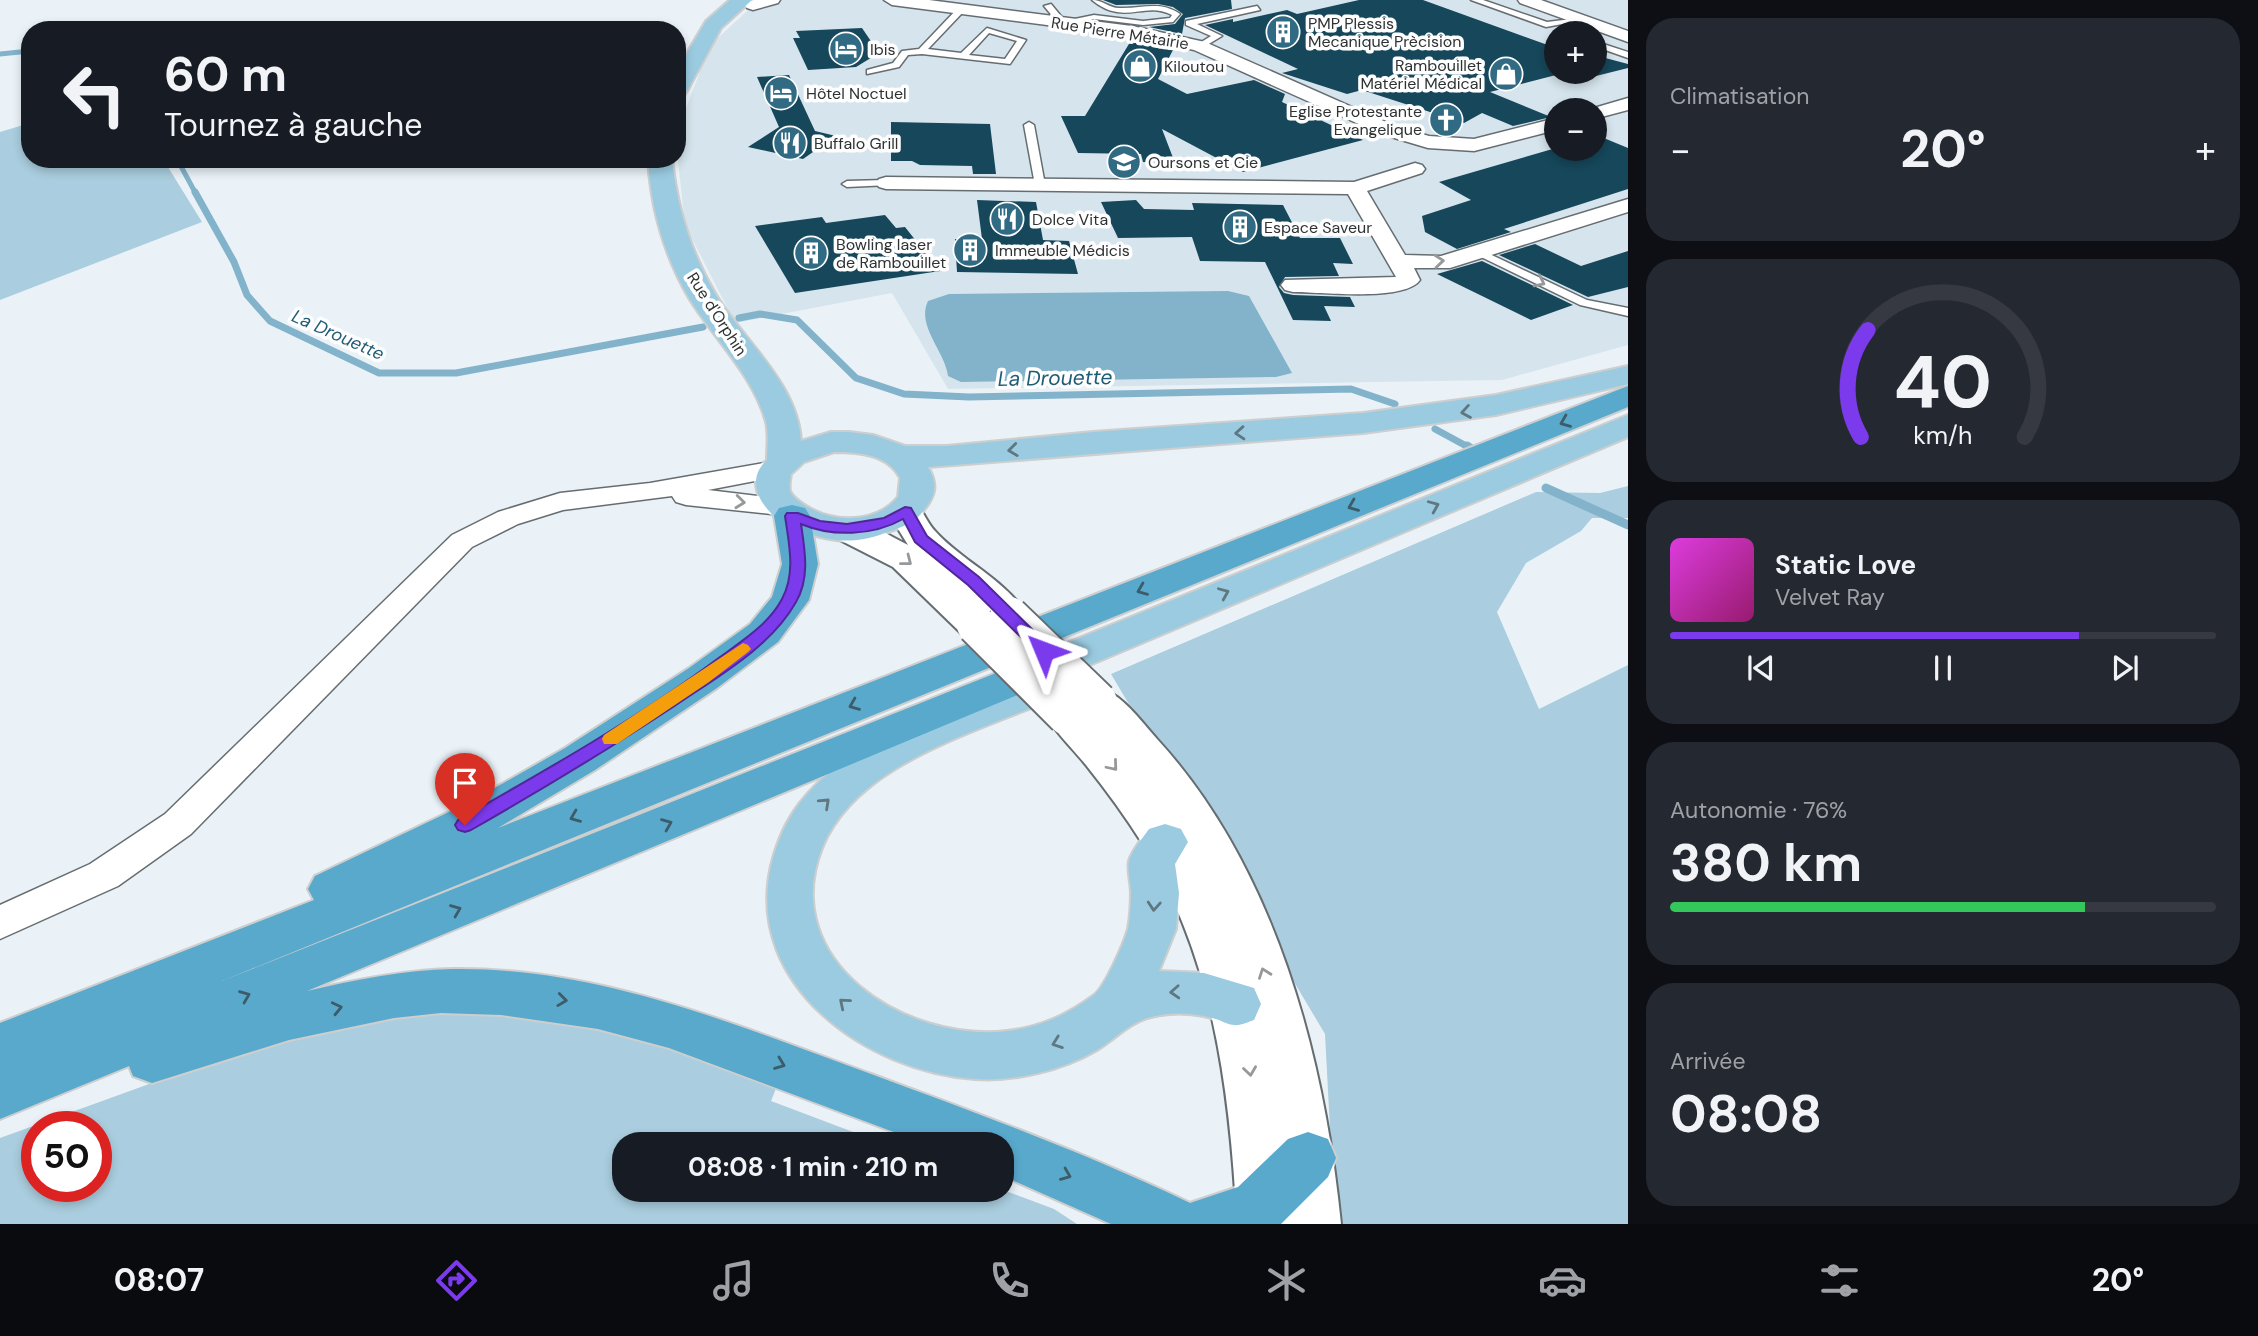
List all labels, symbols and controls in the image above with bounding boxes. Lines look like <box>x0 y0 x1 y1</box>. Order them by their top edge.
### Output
street label: Rue Pierre Métairie <box>1050 12 1190 54</box>
building icon: PMP Plessis Mecanique Prècision <box>1264 13 1302 51</box>
place label: PMP Plessis Mecanique Prècision <box>1308 13 1462 52</box>
map controls <box>1544 21 1607 161</box>
button: + <box>1544 21 1607 84</box>
hotel icon: Ibis <box>827 30 865 68</box>
place label: Ibis <box>870 39 896 60</box>
text: 60 m <box>164 42 287 106</box>
shop icon: Kiloutou <box>1121 47 1159 85</box>
icon: left <box>49 49 140 140</box>
place label: Rambouillet Matériel Médical <box>1360 55 1482 94</box>
shop icon: Rambouillet Matériel Médical <box>1487 55 1525 93</box>
place label: Kiloutou <box>1164 56 1224 77</box>
hotel icon: Hôtel Noctuel <box>762 74 800 112</box>
text: Climatisation <box>1670 81 1809 111</box>
place label: Hôtel Noctuel <box>806 83 907 104</box>
button: − <box>1544 98 1607 161</box>
place label: Eglise Protestante Evangelique <box>1289 101 1422 140</box>
church icon: Eglise Protestante Evangelique <box>1427 101 1465 139</box>
text: Tournez à gauche <box>164 104 422 146</box>
text: 20° <box>1900 115 1986 183</box>
restaurant icon: Buffalo Grill <box>771 124 809 162</box>
text: − <box>1670 125 1691 175</box>
text: + <box>2195 125 2216 175</box>
place label: Buffalo Grill <box>814 133 898 154</box>
school or university icon: Oursons et Cie <box>1105 143 1143 181</box>
place label: Oursons et Cie <box>1148 152 1258 173</box>
restaurant icon: Dolce Vita <box>988 200 1026 238</box>
building icon: Espace Saveur <box>1221 208 1259 246</box>
place label: Dolce Vita <box>1032 209 1108 230</box>
place label: Espace Saveur <box>1264 217 1372 238</box>
building icon: Immeuble Médicis <box>951 231 989 269</box>
building icon: Bowling laser de Rambouillet <box>792 234 830 272</box>
place label: Bowling laser de Rambouillet <box>836 234 946 273</box>
place label: Immeuble Médicis <box>995 240 1130 261</box>
one-way arrow <box>1433 254 1445 269</box>
street label: Rue d'Orphin <box>682 268 752 360</box>
one-way arrow <box>1533 273 1545 287</box>
water label: La Drouette <box>288 304 388 366</box>
text: 40 <box>1894 335 1992 430</box>
water label: La Drouette <box>997 363 1113 393</box>
one-way arrow <box>1460 404 1472 419</box>
one-way arrow <box>1559 413 1571 427</box>
text: km/h <box>1913 419 1973 452</box>
one-way arrow <box>1234 425 1245 440</box>
one-way arrow <box>1007 442 1019 457</box>
one-way arrow <box>734 494 745 509</box>
one-way arrow <box>1348 498 1361 512</box>
one-way arrow <box>1428 500 1440 514</box>
text: Static Love <box>1775 548 1916 582</box>
one-way arrow <box>900 553 912 566</box>
one-way arrow <box>1137 582 1149 596</box>
text: Velvet Ray <box>1775 582 1885 612</box>
one-way arrow <box>1217 587 1230 601</box>
position arrow <box>1007 614 1081 688</box>
icon: previous <box>1742 649 1780 687</box>
icon: pause <box>1924 649 1962 687</box>
icon: next <box>2106 649 2144 687</box>
one-way arrow <box>849 697 861 711</box>
pin <box>435 753 495 825</box>
one-way arrow <box>1104 758 1117 771</box>
icon: arrive <box>446 764 484 802</box>
text: Autonomie · 76% <box>1670 795 1847 825</box>
one-way arrow <box>817 799 830 811</box>
one-way arrow <box>569 809 581 823</box>
one-way arrow <box>660 819 672 833</box>
text: 380 km <box>1670 829 1862 897</box>
one-way arrow <box>1147 901 1162 912</box>
one-way arrow <box>449 904 461 918</box>
one-way arrow <box>1258 967 1272 979</box>
one-way arrow <box>1169 984 1180 999</box>
one-way arrow <box>239 990 251 1004</box>
one-way arrow <box>557 992 568 1007</box>
one-way arrow <box>840 999 853 1011</box>
one-way arrow <box>331 1002 343 1016</box>
one-way arrow <box>1051 1034 1063 1048</box>
text: Arrivée <box>1670 1046 1746 1076</box>
one-way arrow <box>773 1055 785 1069</box>
one-way arrow <box>1242 1065 1257 1077</box>
text: 08:08 <box>1670 1080 1822 1148</box>
speed limit sign: 50 <box>21 1111 112 1202</box>
text: 08:08 · 1 min · 210 m <box>688 1150 938 1184</box>
one-way arrow <box>1059 1166 1071 1180</box>
icon: directions <box>432 1256 481 1305</box>
icon: music <box>709 1256 758 1305</box>
icon: phone <box>985 1256 1034 1305</box>
icon: climate <box>1262 1256 1311 1305</box>
icon: car <box>1538 1256 1587 1305</box>
icon: filters <box>1815 1256 1864 1305</box>
text: 08:07 <box>114 1259 204 1301</box>
text: 20° <box>2092 1259 2144 1301</box>

